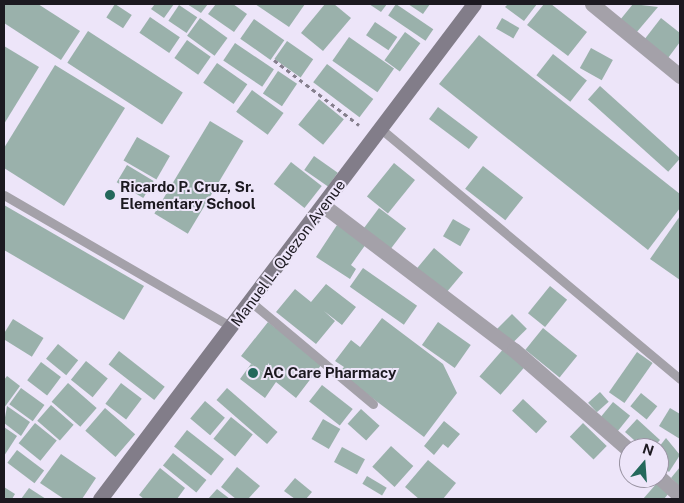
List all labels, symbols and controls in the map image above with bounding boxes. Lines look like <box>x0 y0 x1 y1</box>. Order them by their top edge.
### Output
street label: Manuel L. Quezon Avenue <box>227 176 349 330</box>
place label: Ricardo P. Cruz, Sr. Elementary School <box>120 177 256 212</box>
marker: Ricardo P. Cruz, Sr. Elementary School <box>104 189 116 201</box>
place label: AC Care Pharmacy <box>263 364 396 382</box>
marker: AC Care Pharmacy <box>247 367 259 379</box>
north arrow <box>619 438 669 488</box>
text: N <box>641 440 656 459</box>

